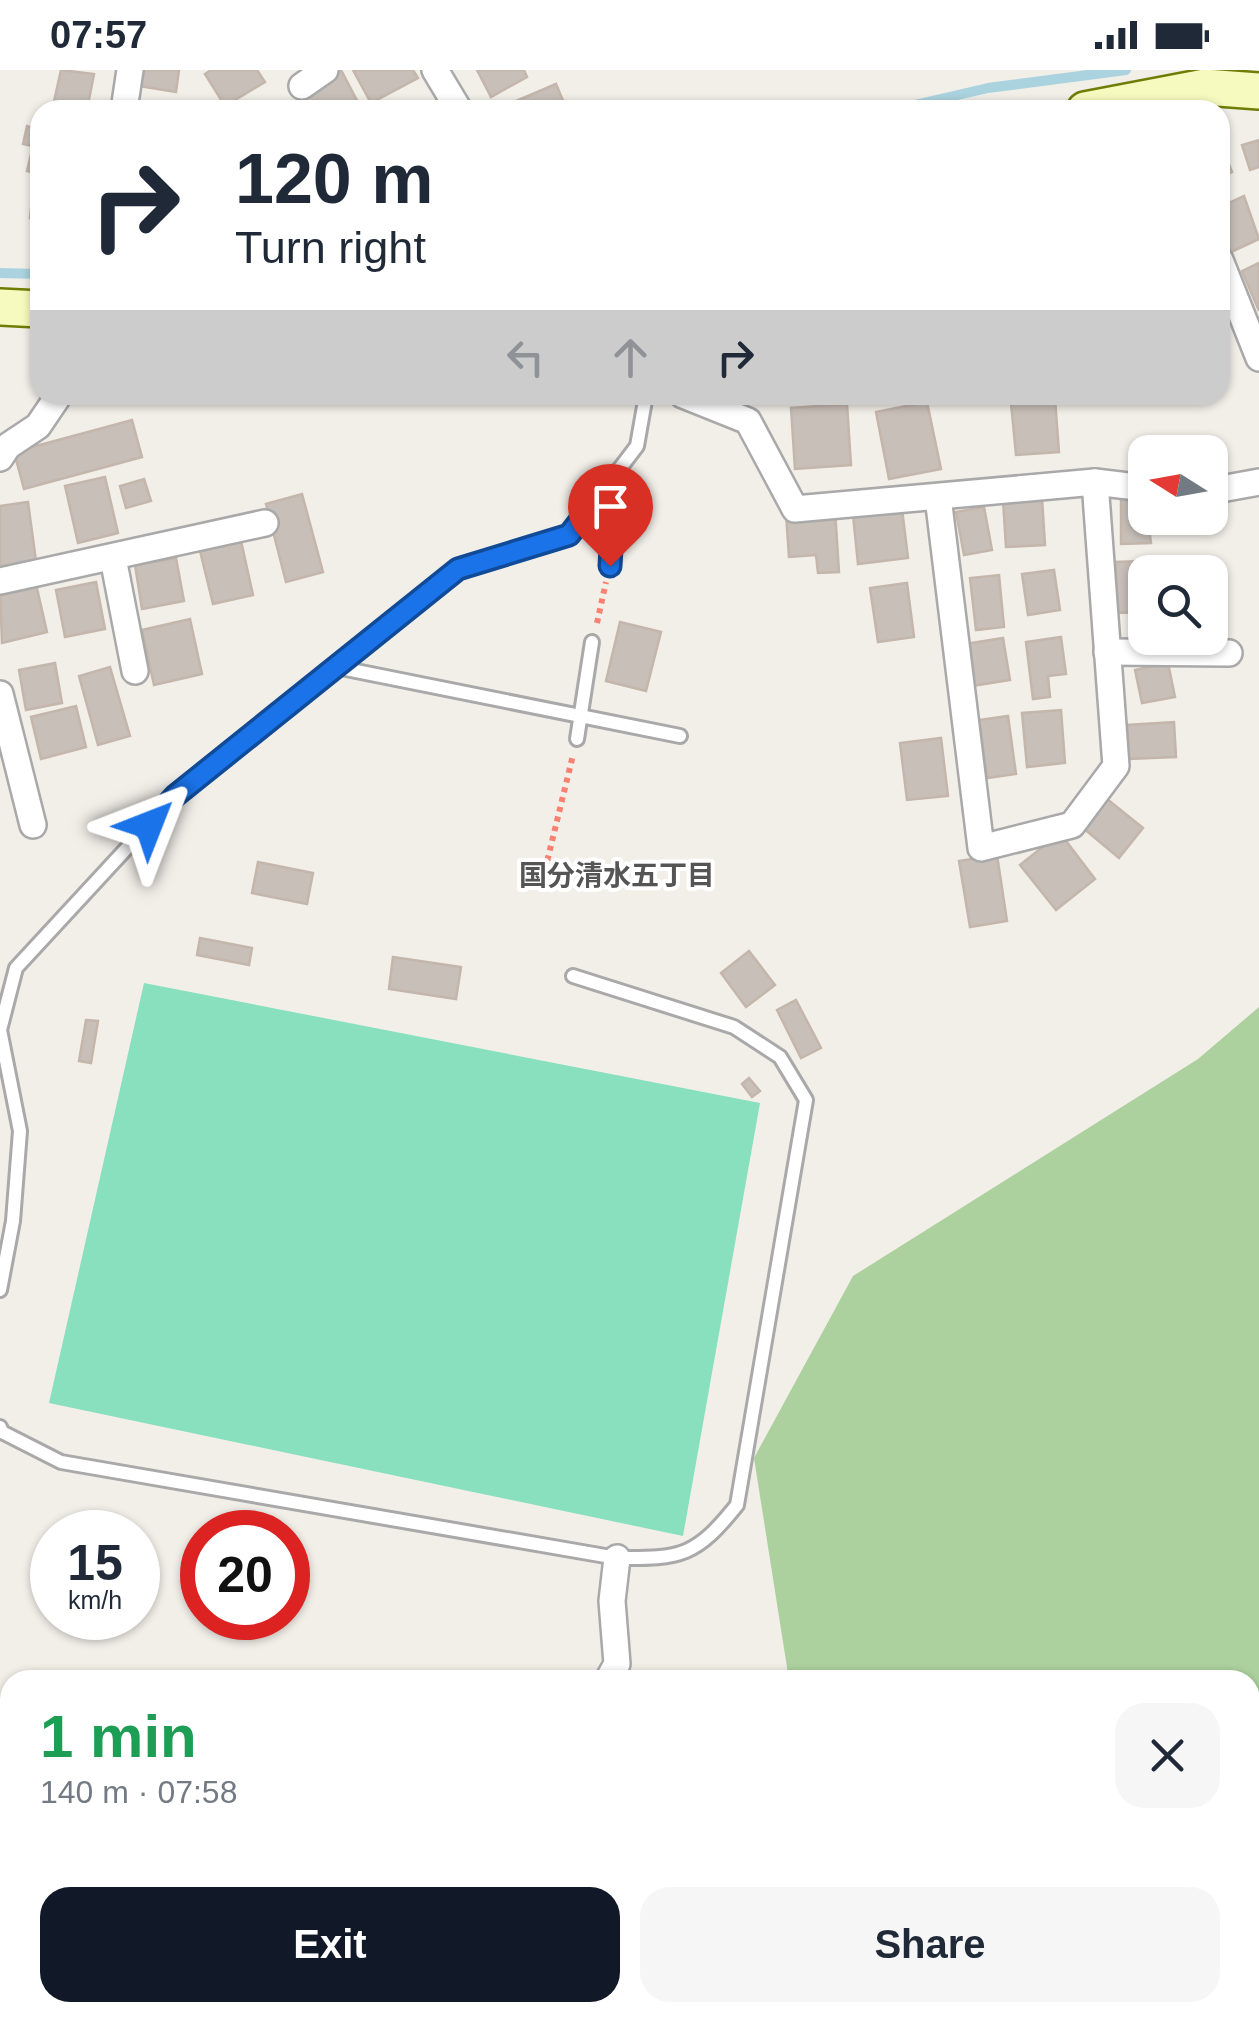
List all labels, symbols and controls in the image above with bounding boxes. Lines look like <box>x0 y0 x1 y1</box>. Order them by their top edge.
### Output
text: 07:57 <box>50 14 147 56</box>
icon: right <box>70 140 200 270</box>
text: 120 m <box>235 140 433 218</box>
text: Turn right <box>235 222 426 273</box>
icon: left <box>498 330 553 385</box>
icon: ahead <box>603 330 658 385</box>
icon: right <box>708 330 763 385</box>
north arrow <box>1128 435 1228 535</box>
map controls <box>1128 435 1228 655</box>
pin <box>568 464 653 567</box>
icon: arrive <box>583 479 638 534</box>
button: search <box>1128 555 1228 655</box>
position arrow <box>97 773 201 877</box>
district label: 国分清水五丁目 <box>519 860 715 891</box>
speed limit sign: 20 <box>180 1510 310 1640</box>
text: 15 <box>67 1535 123 1591</box>
text: km/h <box>68 1586 122 1614</box>
text: 1 min <box>40 1703 197 1770</box>
button: close <box>1115 1703 1220 1808</box>
text: 140 m · 07:58 <box>40 1774 237 1810</box>
button: Exit <box>40 1887 620 2002</box>
button: Share <box>640 1887 1220 2002</box>

